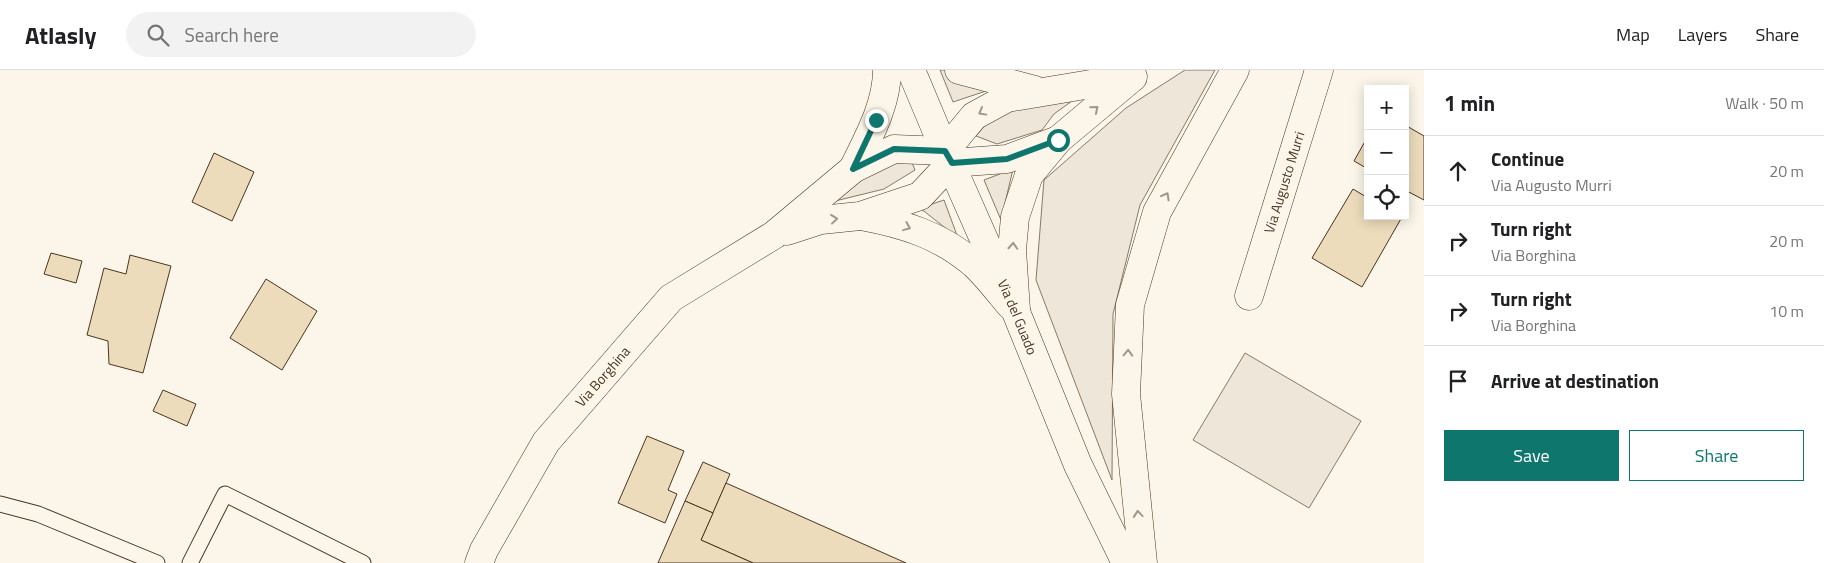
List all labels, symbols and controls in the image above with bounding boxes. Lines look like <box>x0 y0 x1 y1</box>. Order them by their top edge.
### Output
search box <box>126 12 476 57</box>
text: Atlasly <box>25 17 96 53</box>
text: Search here <box>184 20 279 49</box>
icon: search <box>144 21 172 49</box>
text: Map <box>1616 21 1650 48</box>
text: Layers <box>1678 21 1727 48</box>
text: Share <box>1755 21 1799 48</box>
map controls <box>1364 85 1409 220</box>
button: + <box>1364 85 1409 130</box>
text: 1 min <box>1444 87 1495 119</box>
text: Walk · 50 m <box>1725 91 1804 115</box>
one-way arrow <box>978 106 987 116</box>
one-way arrow <box>1089 107 1098 115</box>
route end <box>865 109 888 132</box>
route start <box>1047 129 1070 152</box>
street label: Via Augusto Murri <box>1258 129 1309 236</box>
button: − <box>1364 130 1409 175</box>
text: Continue <box>1491 144 1564 173</box>
icon: ahead <box>1444 157 1472 185</box>
text: 20 m <box>1769 159 1804 183</box>
text: Via Augusto Murri <box>1491 173 1612 197</box>
button: locate <box>1364 175 1409 220</box>
one-way arrow <box>1160 193 1170 202</box>
one-way arrow <box>830 214 838 225</box>
text: Turn right <box>1491 214 1572 243</box>
one-way arrow <box>903 222 911 232</box>
icon: right <box>1444 227 1472 255</box>
text: 20 m <box>1769 229 1804 253</box>
one-way arrow <box>1007 241 1018 249</box>
text: Via Borghina <box>1491 243 1576 267</box>
street label: Via del Guado <box>993 276 1043 358</box>
text: Turn right <box>1491 284 1572 313</box>
icon: right <box>1444 297 1472 325</box>
text: 10 m <box>1769 299 1804 323</box>
text: Via Borghina <box>1491 313 1576 337</box>
street label: Via Borghina <box>570 341 635 411</box>
one-way arrow <box>1123 348 1133 356</box>
text: Arrive at destination <box>1491 366 1659 395</box>
icon: arrive <box>1444 367 1472 395</box>
button: Save <box>1444 430 1619 481</box>
button: Share <box>1629 430 1804 481</box>
one-way arrow <box>1133 510 1144 518</box>

